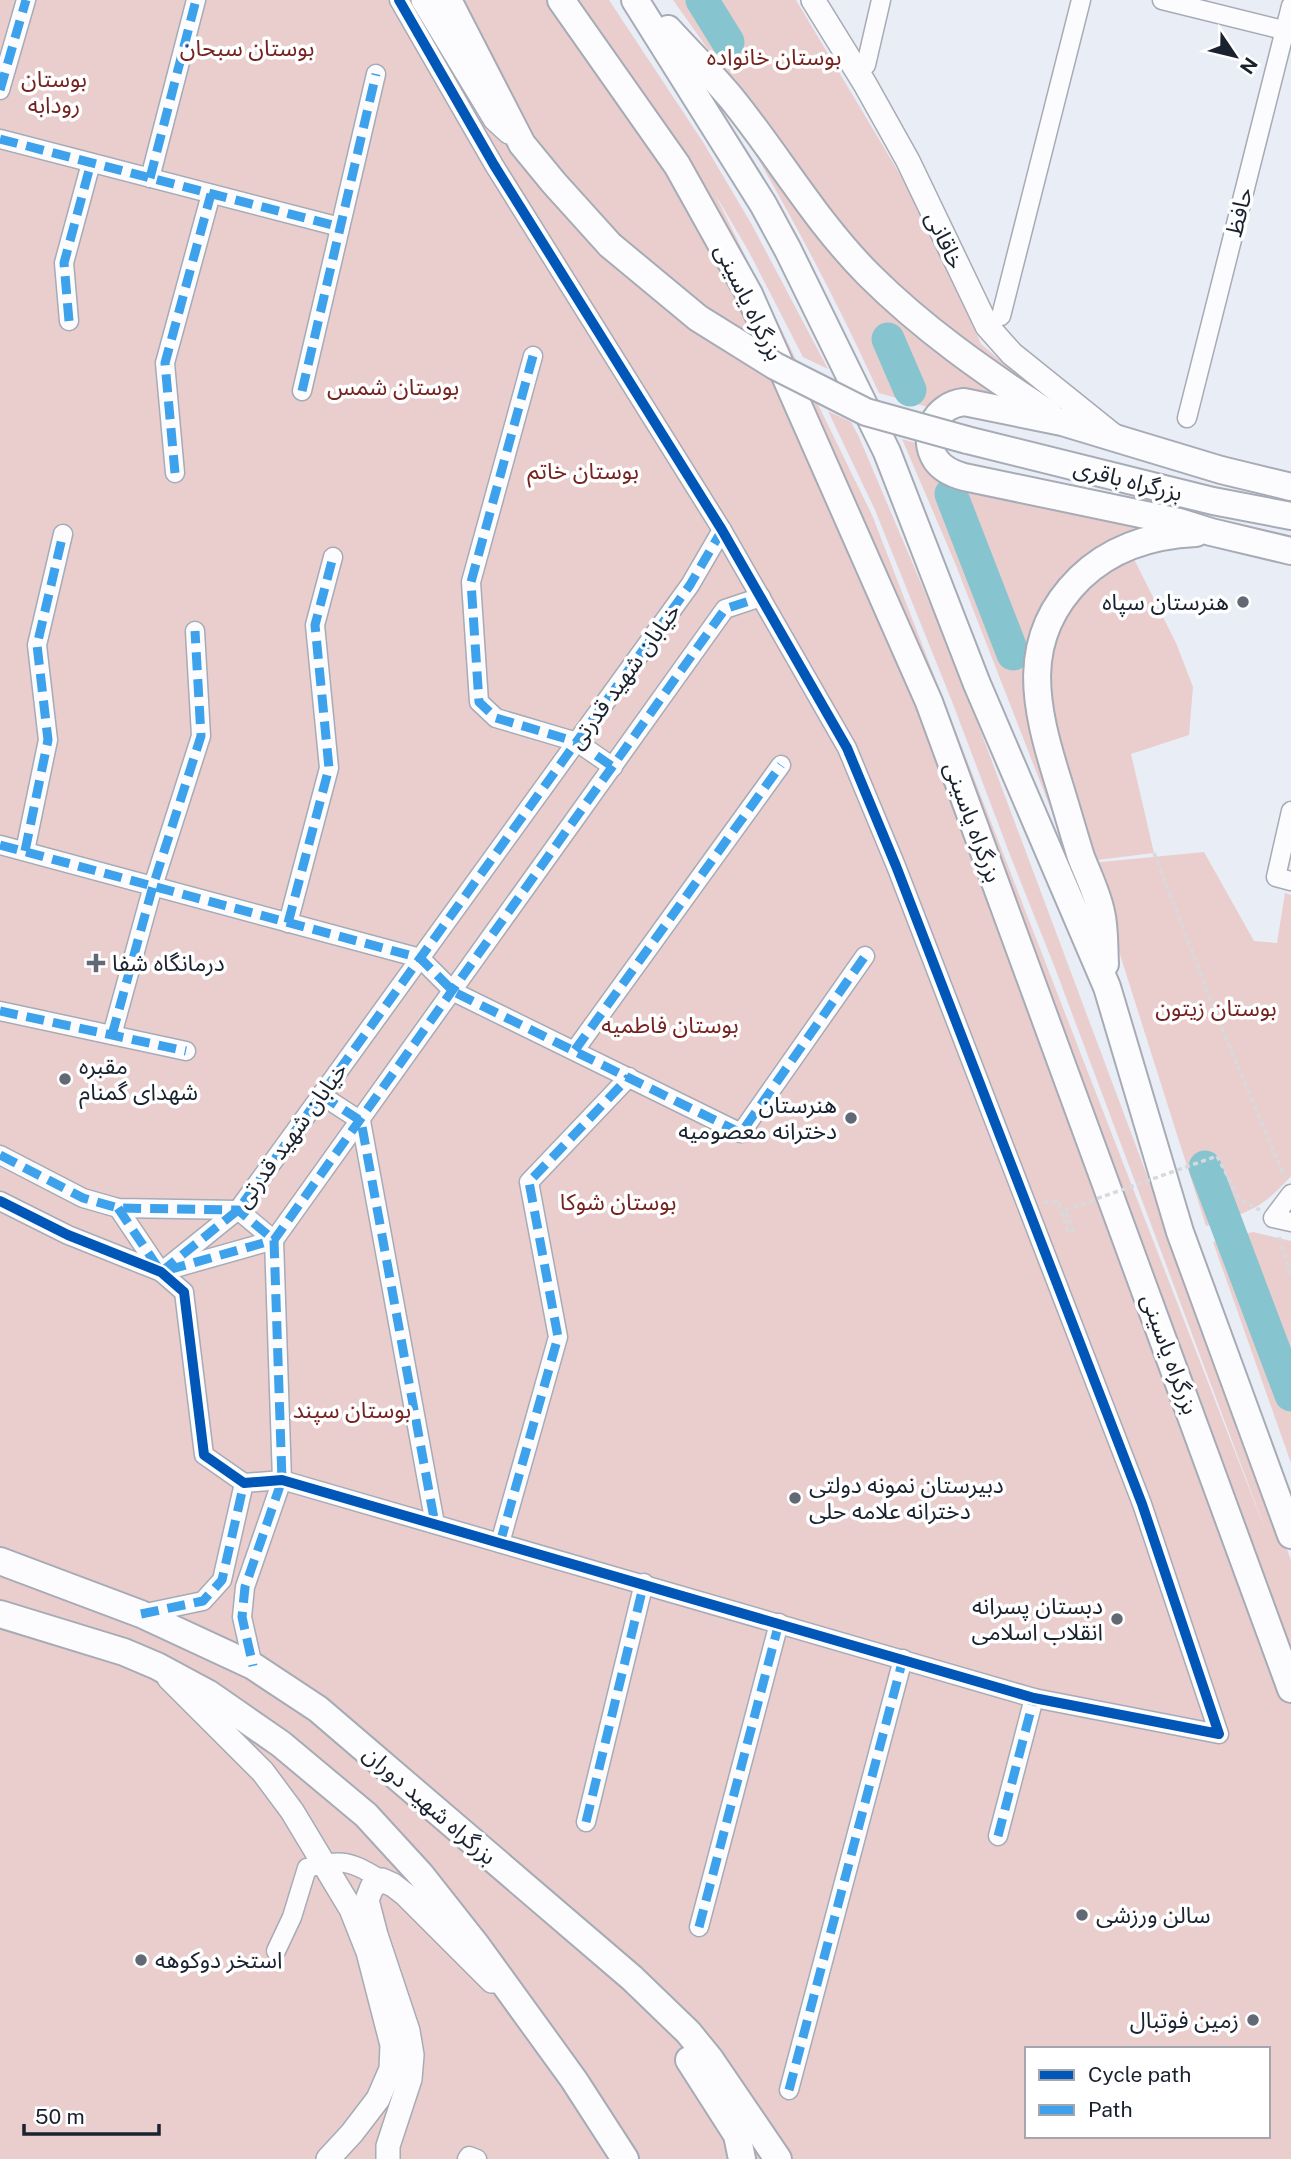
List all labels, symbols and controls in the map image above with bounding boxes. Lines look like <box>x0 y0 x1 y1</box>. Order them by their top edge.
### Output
north arrow <box>1200 21 1270 91</box>
park label: بوستان سبحان <box>180 34 314 62</box>
park label: بوستان خانواده <box>707 43 841 71</box>
text: N <box>1236 53 1262 78</box>
park label: بوستان رودابه <box>21 65 87 119</box>
street label: حافظ <box>1219 185 1258 239</box>
street label: خاقانی <box>920 207 970 273</box>
street label: بزرگراه یاسینی <box>709 239 789 365</box>
park label: بوستان شمس <box>327 373 459 401</box>
street label: بزرگراه باقری <box>1071 453 1185 507</box>
park label: بوستان خاتم <box>527 457 639 488</box>
place label: هنرستان سپاه <box>1102 588 1229 617</box>
marker: هنرستان سپاه <box>1235 594 1251 610</box>
street label: خیابان شهید قدرتی <box>562 598 686 754</box>
street label: بزرگراه یاسینی <box>938 758 1008 886</box>
place label: درمانگاه شفا <box>112 949 225 977</box>
marker: درمانگاه شفا <box>86 953 106 973</box>
park label: بوستان زیتون <box>1155 994 1277 1022</box>
park label: بوستان فاطمیه <box>601 1011 739 1039</box>
place label: مقبره شهدای گمنام <box>79 1052 198 1110</box>
street label: خیابان شهید قدرتی <box>229 1057 353 1213</box>
marker: مقبره شهدای گمنام <box>57 1071 73 1087</box>
place label: هنرستان دخترانه معصومیه <box>678 1091 837 1145</box>
marker: هنرستان دخترانه معصومیه <box>843 1110 859 1126</box>
park label: بوستان شوکا <box>560 1188 676 1216</box>
street label: بزرگراه یاسینی <box>1135 1290 1205 1418</box>
park label: بوستان سپند <box>293 1396 411 1425</box>
place label: دبیرستان نمونه دولتی دخترانه علامه حلی <box>809 1471 1004 1525</box>
marker: دبیرستان نمونه دولتی دخترانه علامه حلی <box>787 1490 803 1506</box>
place label: دبستان پسرانه انقلاب اسلامی <box>971 1592 1103 1645</box>
marker: دبستان پسرانه انقلاب اسلامی <box>1109 1611 1125 1627</box>
street label: بزرگراه شهید دوران <box>358 1739 502 1871</box>
place label: سالن ورزشی <box>1096 1901 1211 1929</box>
marker: سالن ورزشی <box>1074 1907 1090 1923</box>
place label: استخر دوکوهه <box>155 1946 282 1974</box>
marker: استخر دوکوهه <box>133 1952 149 1968</box>
place label: زمین فوتبال <box>1130 2006 1239 2034</box>
marker: زمین فوتبال <box>1245 2012 1261 2028</box>
legend <box>1025 2047 1270 2138</box>
text: Cycle path <box>1088 2062 1191 2087</box>
scale bar <box>24 2092 159 2136</box>
text: Path <box>1088 2097 1133 2122</box>
text: 50 m <box>35 2104 85 2129</box>

